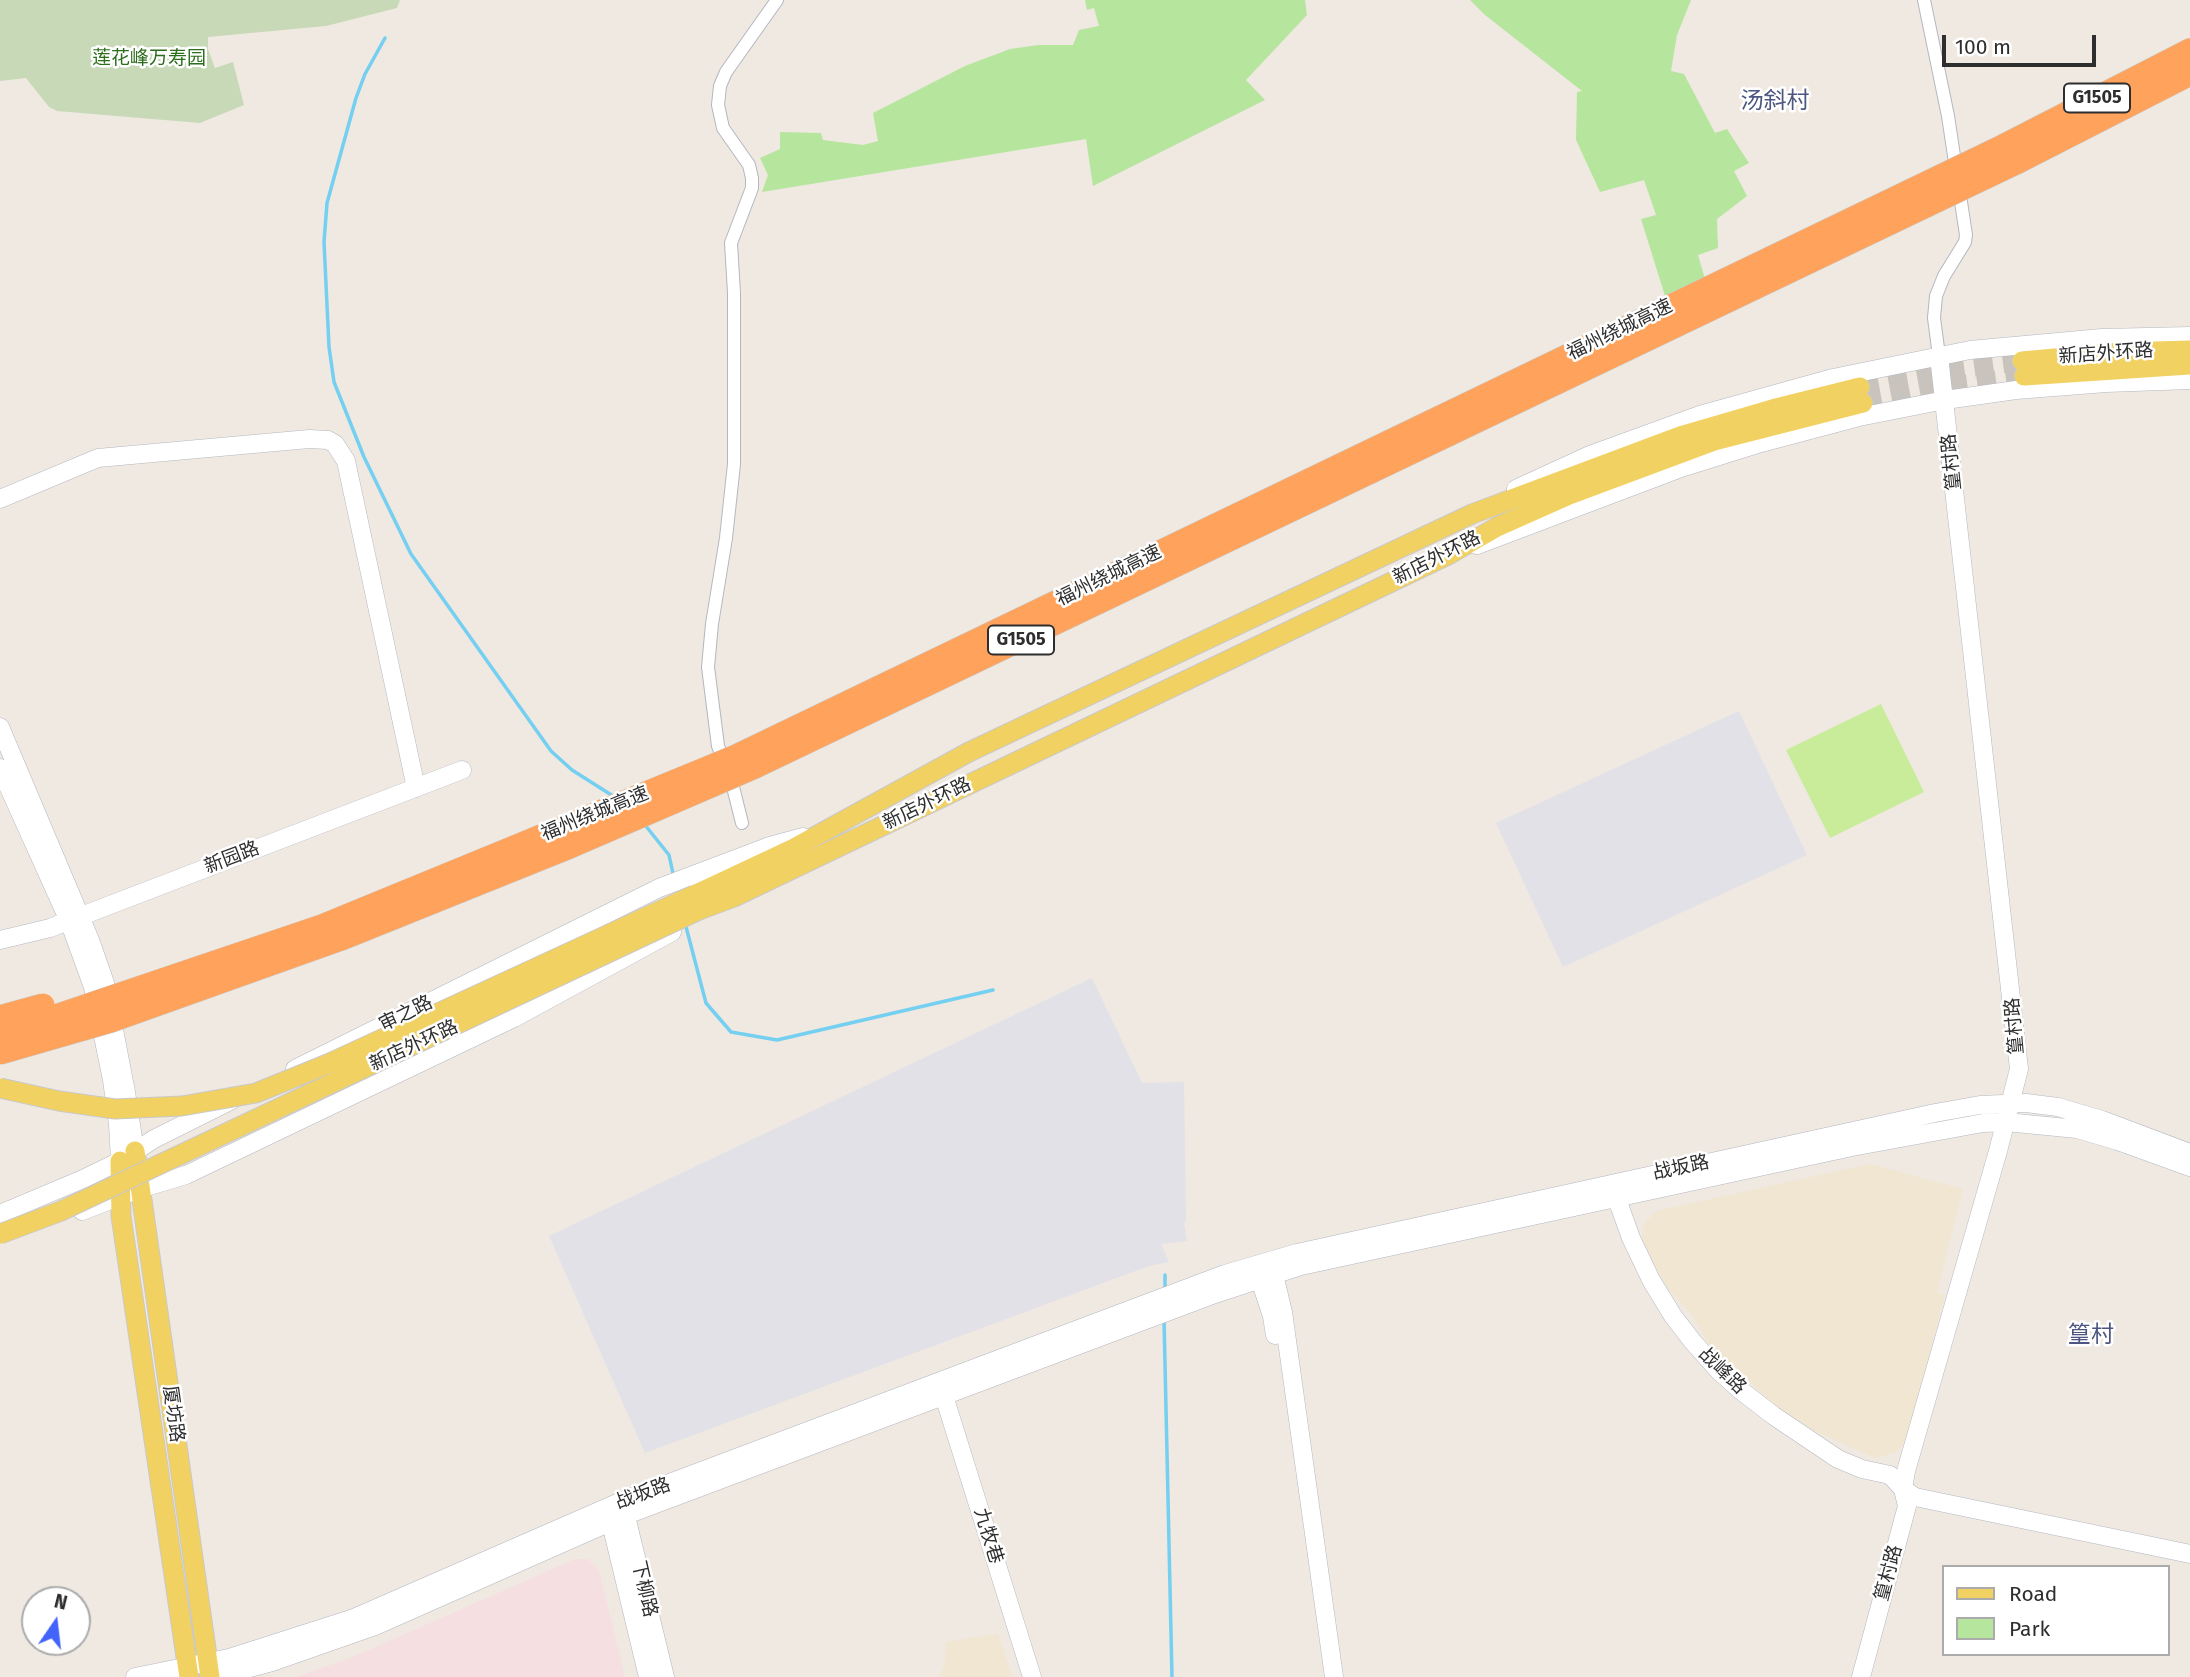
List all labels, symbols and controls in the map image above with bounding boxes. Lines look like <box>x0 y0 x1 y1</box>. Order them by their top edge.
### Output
scale bar <box>1945 21 2099 65</box>
text: 100 m <box>1955 34 2011 60</box>
park label: 莲花峰万寿园 <box>92 48 206 70</box>
road number: G1505 <box>2064 84 2130 113</box>
district label: 汤斜村 <box>1741 88 1809 116</box>
street label: 福州绕城高速 <box>1564 295 1676 365</box>
street label: 新店外环路 <box>2058 339 2154 369</box>
street label: 篁村路 <box>1938 432 1966 492</box>
street label: 新店外环路 <box>1390 526 1484 590</box>
street label: 福州绕城高速 <box>1053 541 1165 611</box>
road number: G1505 <box>988 626 1054 654</box>
street label: 新店外环路 <box>879 773 975 835</box>
street label: 福州绕城高速 <box>538 782 652 846</box>
street label: 新园路 <box>201 837 263 879</box>
street label: 审之路 <box>375 991 437 1037</box>
street label: 篁村路 <box>2001 997 2029 1055</box>
street label: 新店外环路 <box>366 1016 462 1076</box>
street label: 战坂路 <box>1651 1151 1711 1185</box>
district label: 篁村 <box>2068 1322 2114 1350</box>
street label: 战峰路 <box>1694 1343 1750 1399</box>
street label: 厦坊路 <box>158 1384 188 1444</box>
street label: 战坂路 <box>612 1474 674 1514</box>
street label: 九牧巷 <box>969 1505 1007 1567</box>
street label: 篁村路 <box>1871 1543 1907 1603</box>
street label: 下柳路 <box>626 1559 662 1619</box>
legend <box>1941 1565 2169 1656</box>
text: Road <box>2009 1581 2057 1607</box>
north arrow <box>21 1586 91 1656</box>
text: N <box>52 1589 70 1615</box>
text: Park <box>2009 1616 2050 1642</box>

